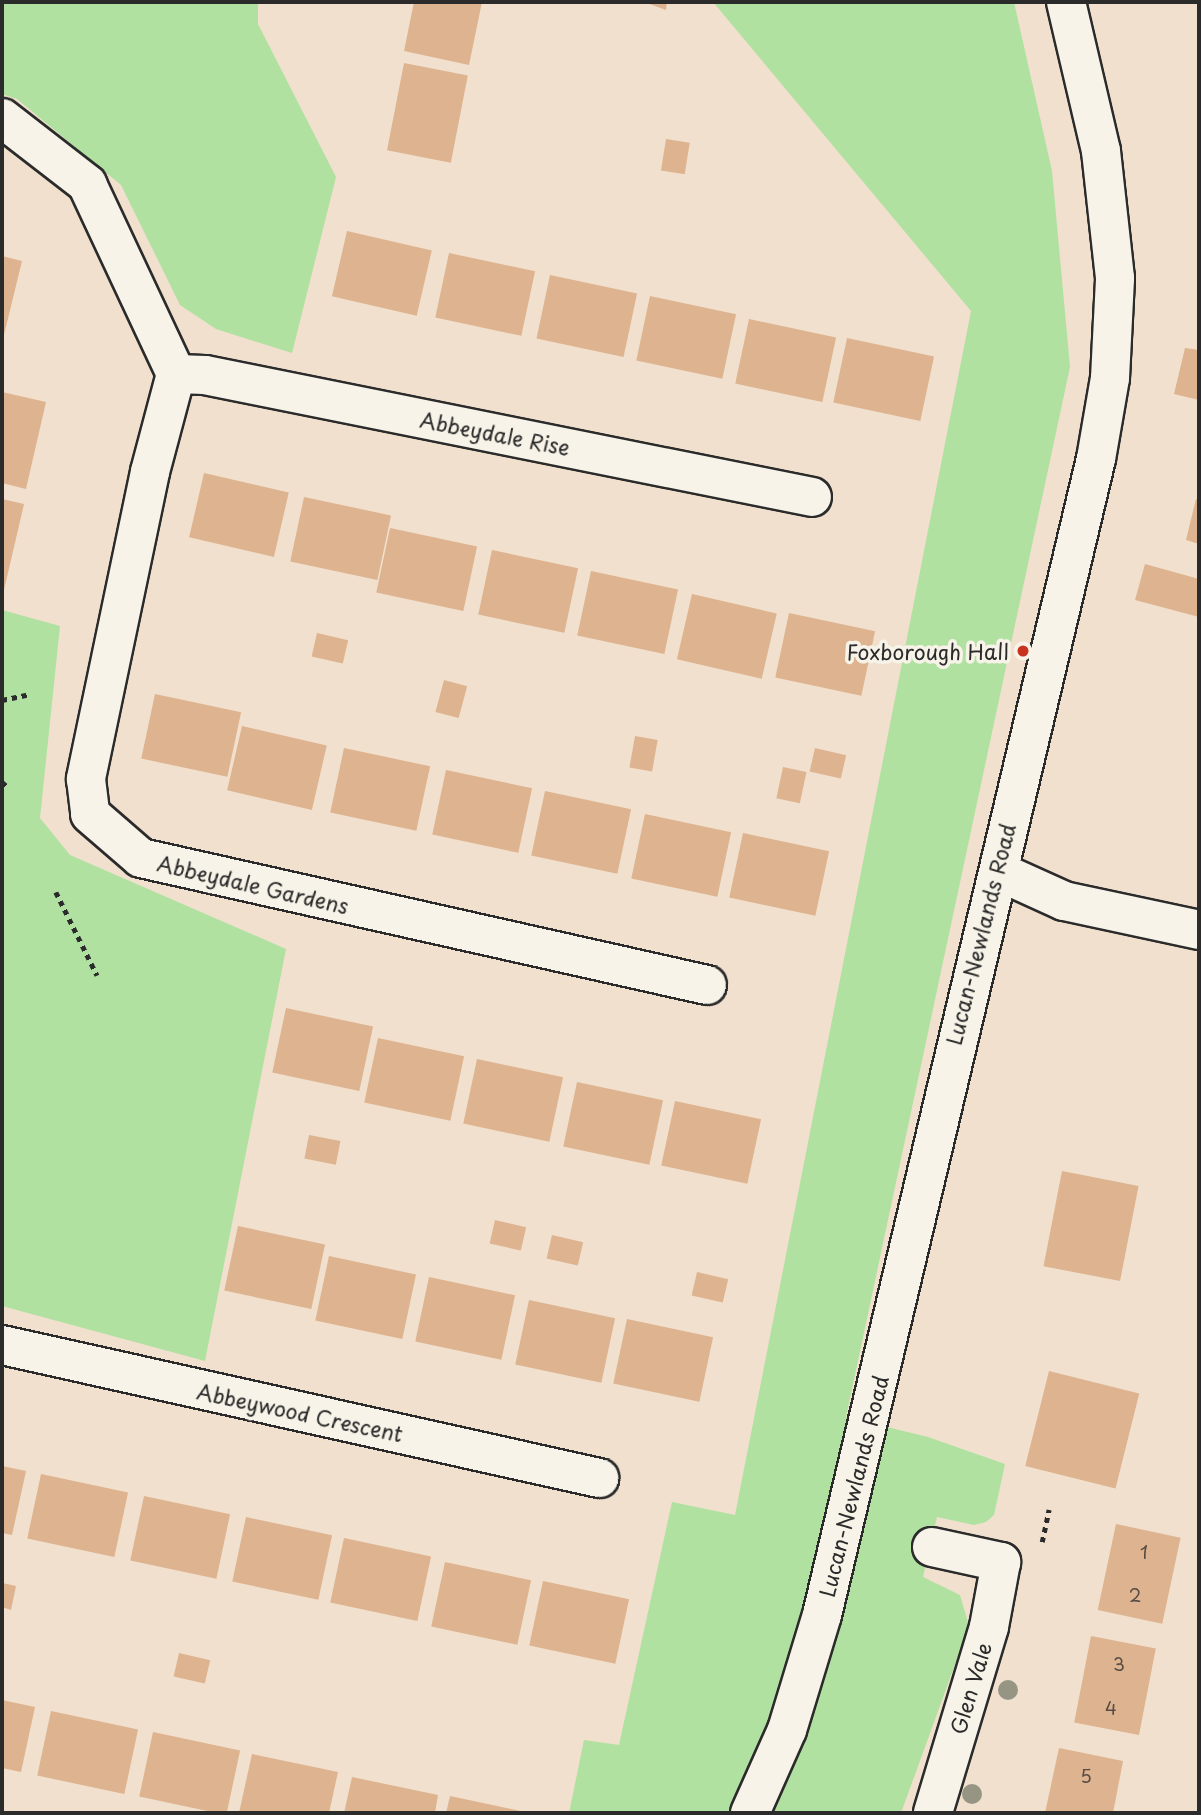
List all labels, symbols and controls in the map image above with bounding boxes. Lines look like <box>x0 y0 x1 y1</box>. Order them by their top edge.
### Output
street label: Abbeydale Rise <box>417 406 573 460</box>
place label: Foxborough Hall <box>845 638 1009 664</box>
marker: Foxborough Hall <box>1015 643 1031 659</box>
street label: Lucan-Newlands Road <box>940 821 1020 1047</box>
street label: Abbeydale Gardens <box>154 850 352 918</box>
street label: Lucan-Newlands Road <box>813 1373 893 1599</box>
street label: Abbeywood Crescent <box>194 1378 406 1446</box>
house number: 1 <box>1140 1541 1148 1563</box>
house number: 2 <box>1129 1584 1141 1606</box>
street label: Glen Vale <box>944 1638 996 1738</box>
house number: 3 <box>1113 1653 1125 1675</box>
house number: 4 <box>1105 1697 1117 1719</box>
house number: 5 <box>1080 1765 1092 1787</box>

